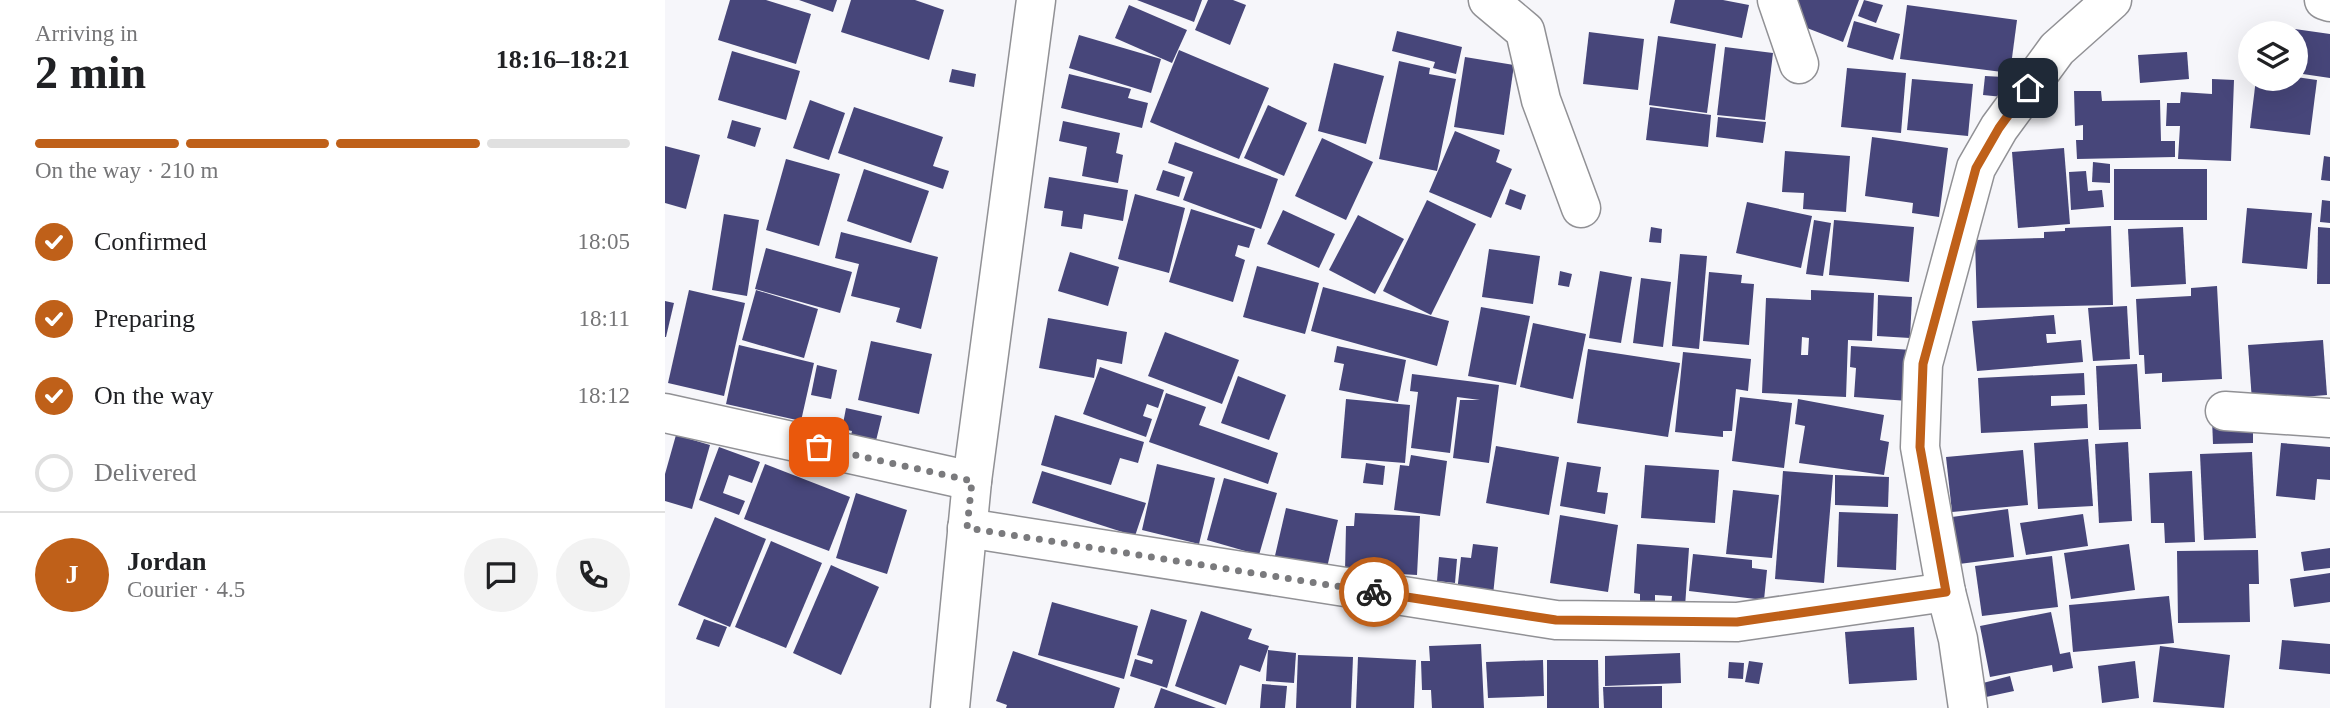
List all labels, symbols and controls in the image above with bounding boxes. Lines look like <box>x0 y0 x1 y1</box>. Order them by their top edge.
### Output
text: Arriving in <box>35 21 138 46</box>
map controls <box>2238 21 2308 91</box>
button: layers <box>2238 21 2308 91</box>
text: 18:16–18:21 <box>496 45 630 74</box>
text: 2 min <box>35 47 146 98</box>
pin <box>1998 58 2058 118</box>
icon: home <box>2009 69 2047 107</box>
text: On the way · 210 m <box>35 158 218 183</box>
icon: check <box>35 223 73 261</box>
text: Confirmed <box>94 227 207 256</box>
text: 18:05 <box>578 229 630 254</box>
icon: check <box>35 300 73 338</box>
text: Preparing <box>94 304 195 333</box>
text: 18:11 <box>578 306 630 331</box>
icon: check <box>35 377 73 415</box>
text: On the way <box>94 381 214 410</box>
text: 18:12 <box>578 383 630 408</box>
pin <box>789 417 849 477</box>
icon: bag <box>800 428 838 466</box>
text: Delivered <box>94 458 197 487</box>
button: chat <box>464 538 538 612</box>
button: phone <box>556 538 630 612</box>
text: Jordan <box>127 547 206 576</box>
courier <box>1339 557 1409 627</box>
text: J <box>66 560 79 589</box>
icon: bike <box>1355 573 1393 611</box>
text: Courier · 4.5 <box>127 577 245 602</box>

